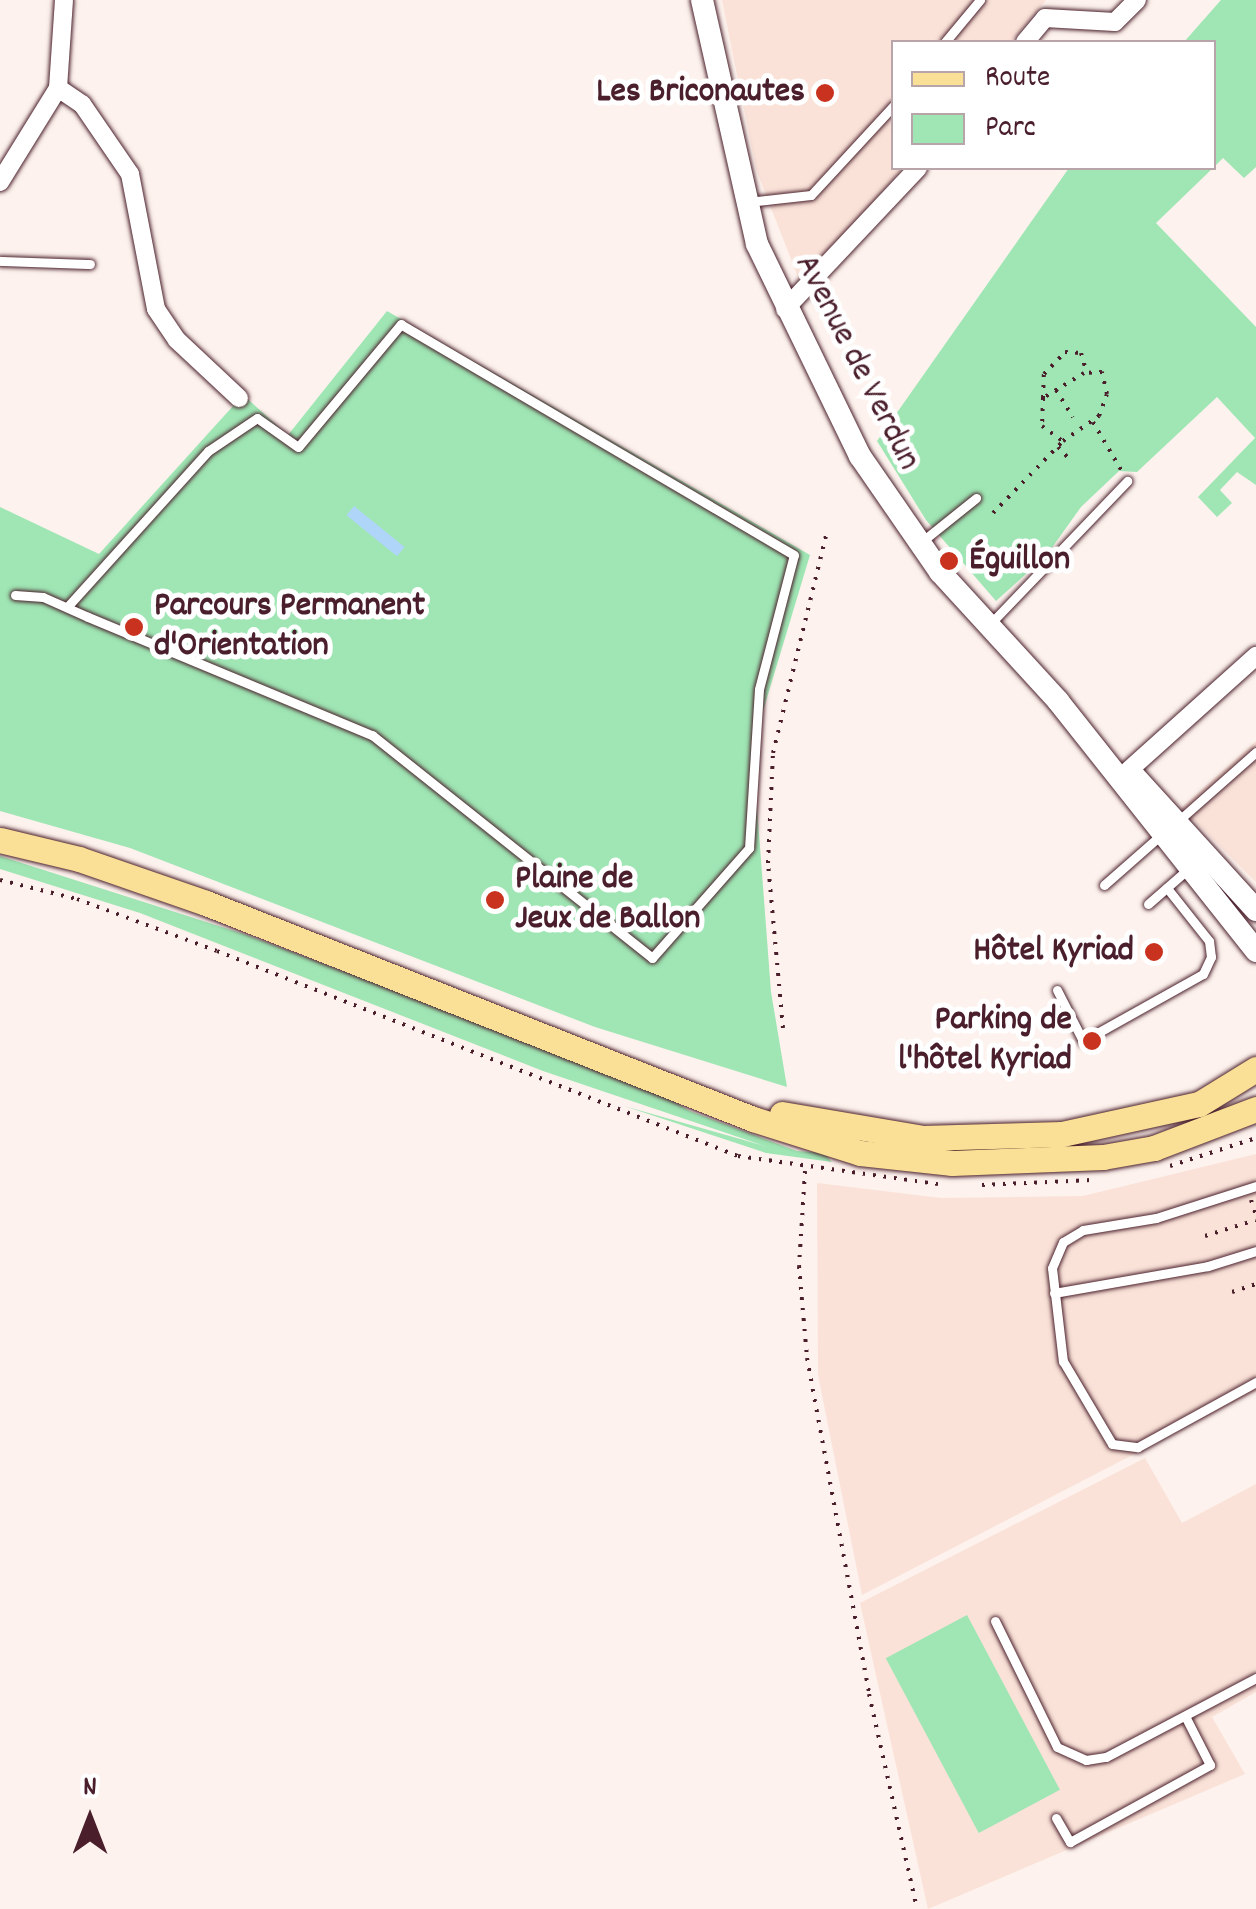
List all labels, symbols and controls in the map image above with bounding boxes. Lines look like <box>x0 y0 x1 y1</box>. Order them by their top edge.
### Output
legend <box>891 40 1216 170</box>
text: Route <box>985 58 1050 101</box>
place label: Les Briconautes <box>596 72 805 114</box>
marker: Les Briconautes <box>814 82 836 104</box>
text: Parc <box>985 108 1036 151</box>
street label: Avenue de Verdun <box>784 248 928 478</box>
place label: Éguillon <box>969 540 1070 582</box>
marker: Éguillon <box>938 550 960 572</box>
place label: Parcours Permanent d'Orientation <box>154 586 425 668</box>
marker: Parcours Permanent d'Orientation <box>123 616 145 638</box>
place label: Plaine de Jeux de Ballon <box>515 859 700 941</box>
marker: Plaine de Jeux de Ballon <box>484 889 506 911</box>
place label: Hôtel Kyriad <box>973 931 1134 973</box>
marker: Hôtel Kyriad <box>1143 941 1165 963</box>
place label: Parking de l'hôtel Kyriad <box>898 1000 1072 1082</box>
marker: Parking de l'hôtel Kyriad <box>1081 1030 1103 1052</box>
north arrow <box>40 1769 140 1869</box>
text: N <box>83 1769 97 1809</box>

